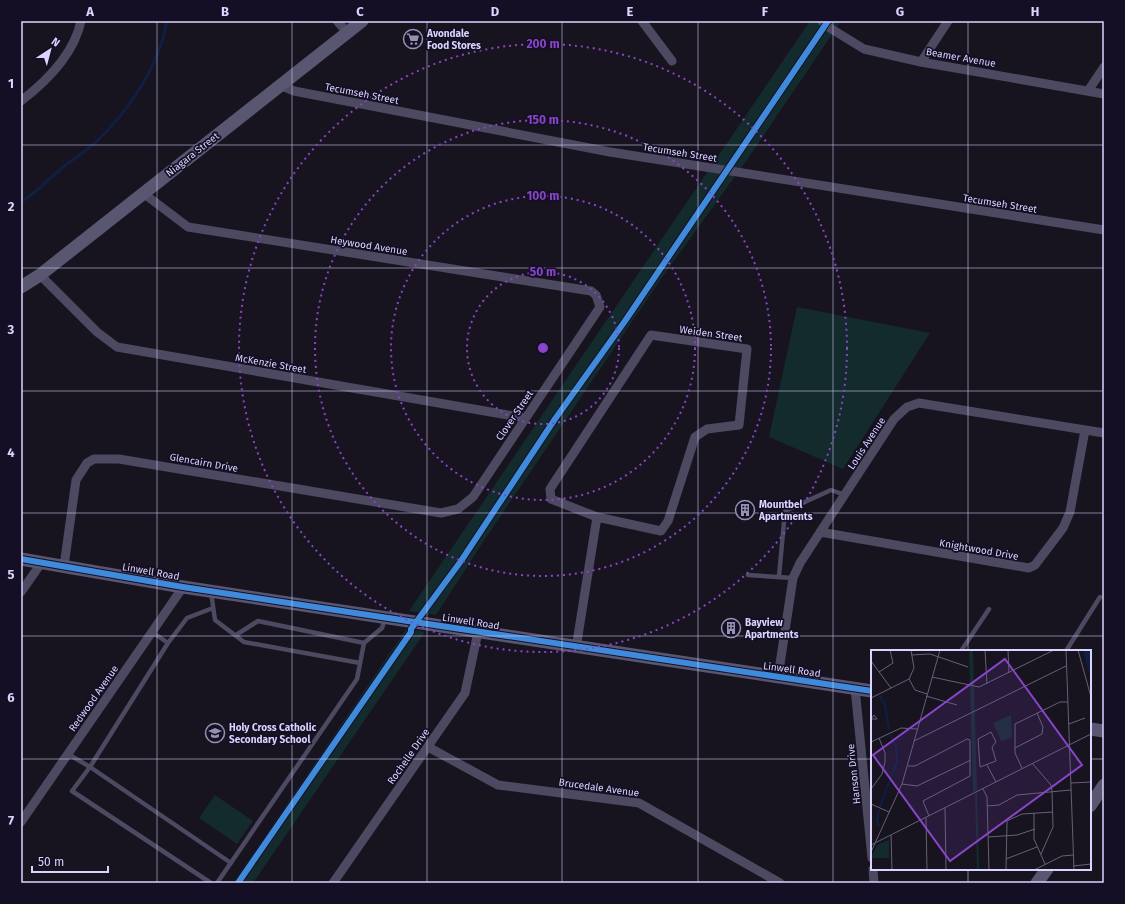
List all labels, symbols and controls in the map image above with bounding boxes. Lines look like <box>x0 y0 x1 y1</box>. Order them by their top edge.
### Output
text: A <box>85 4 94 19</box>
text: B <box>221 4 229 19</box>
text: C <box>356 4 364 19</box>
text: D <box>491 4 500 19</box>
text: E <box>627 4 634 19</box>
text: F <box>762 4 769 19</box>
text: G <box>896 4 904 19</box>
text: H <box>1031 4 1039 19</box>
supermarket icon: Avondale Food Stores <box>402 28 424 50</box>
place label: Avondale Food Stores <box>426 28 481 52</box>
north arrow <box>30 30 70 70</box>
text: N <box>49 35 62 50</box>
text: 200 m <box>526 37 560 51</box>
street label: Beamer Avenue <box>925 46 997 70</box>
text: 1 <box>8 76 14 91</box>
street label: Tecumseh Street <box>324 81 400 107</box>
text: 150 m <box>527 113 559 127</box>
street label: Niagara Street <box>164 130 222 179</box>
street label: Tecumseh Street <box>642 141 718 165</box>
text: 100 m <box>527 189 559 203</box>
street label: Tecumseh Street <box>962 192 1038 216</box>
text: 2 <box>8 199 15 214</box>
street label: Heywood Avenue <box>329 234 408 258</box>
text: 50 m <box>530 265 556 279</box>
text: 3 <box>7 322 15 337</box>
street label: Weiden Street <box>679 324 744 344</box>
centre of rings <box>536 341 550 355</box>
street label: McKenzie Street <box>234 352 308 376</box>
street label: Clover Street <box>494 388 536 443</box>
street label: Louis Avenue <box>846 415 888 472</box>
text: 4 <box>7 445 15 460</box>
street label: Glencairn Drive <box>169 451 239 475</box>
building icon: Mountbel Apartments <box>734 499 756 521</box>
place label: Mountbel Apartments <box>758 499 813 523</box>
street label: Knightwood Drive <box>938 537 1019 563</box>
street label: Linwell Road <box>121 561 180 583</box>
text: 5 <box>8 567 15 582</box>
street label: Linwell Road <box>441 612 500 632</box>
building icon: Bayview Apartments <box>720 617 742 639</box>
place label: Bayview Apartments <box>744 617 799 641</box>
inset map <box>871 650 1091 870</box>
street label: Linwell Road <box>762 660 821 680</box>
street label: Redwood Avenue <box>67 663 121 734</box>
text: 6 <box>7 690 15 705</box>
school or university icon: Holy Cross Catholic Secondary School <box>204 722 226 744</box>
place label: Holy Cross Catholic Secondary School <box>229 722 316 746</box>
street label: Rochelle Drive <box>385 726 432 787</box>
street label: Hanson Drive <box>845 743 863 805</box>
street label: Brucedale Avenue <box>558 776 640 800</box>
text: 7 <box>8 813 14 828</box>
scale bar <box>32 848 108 874</box>
text: 50 m <box>38 855 64 869</box>

